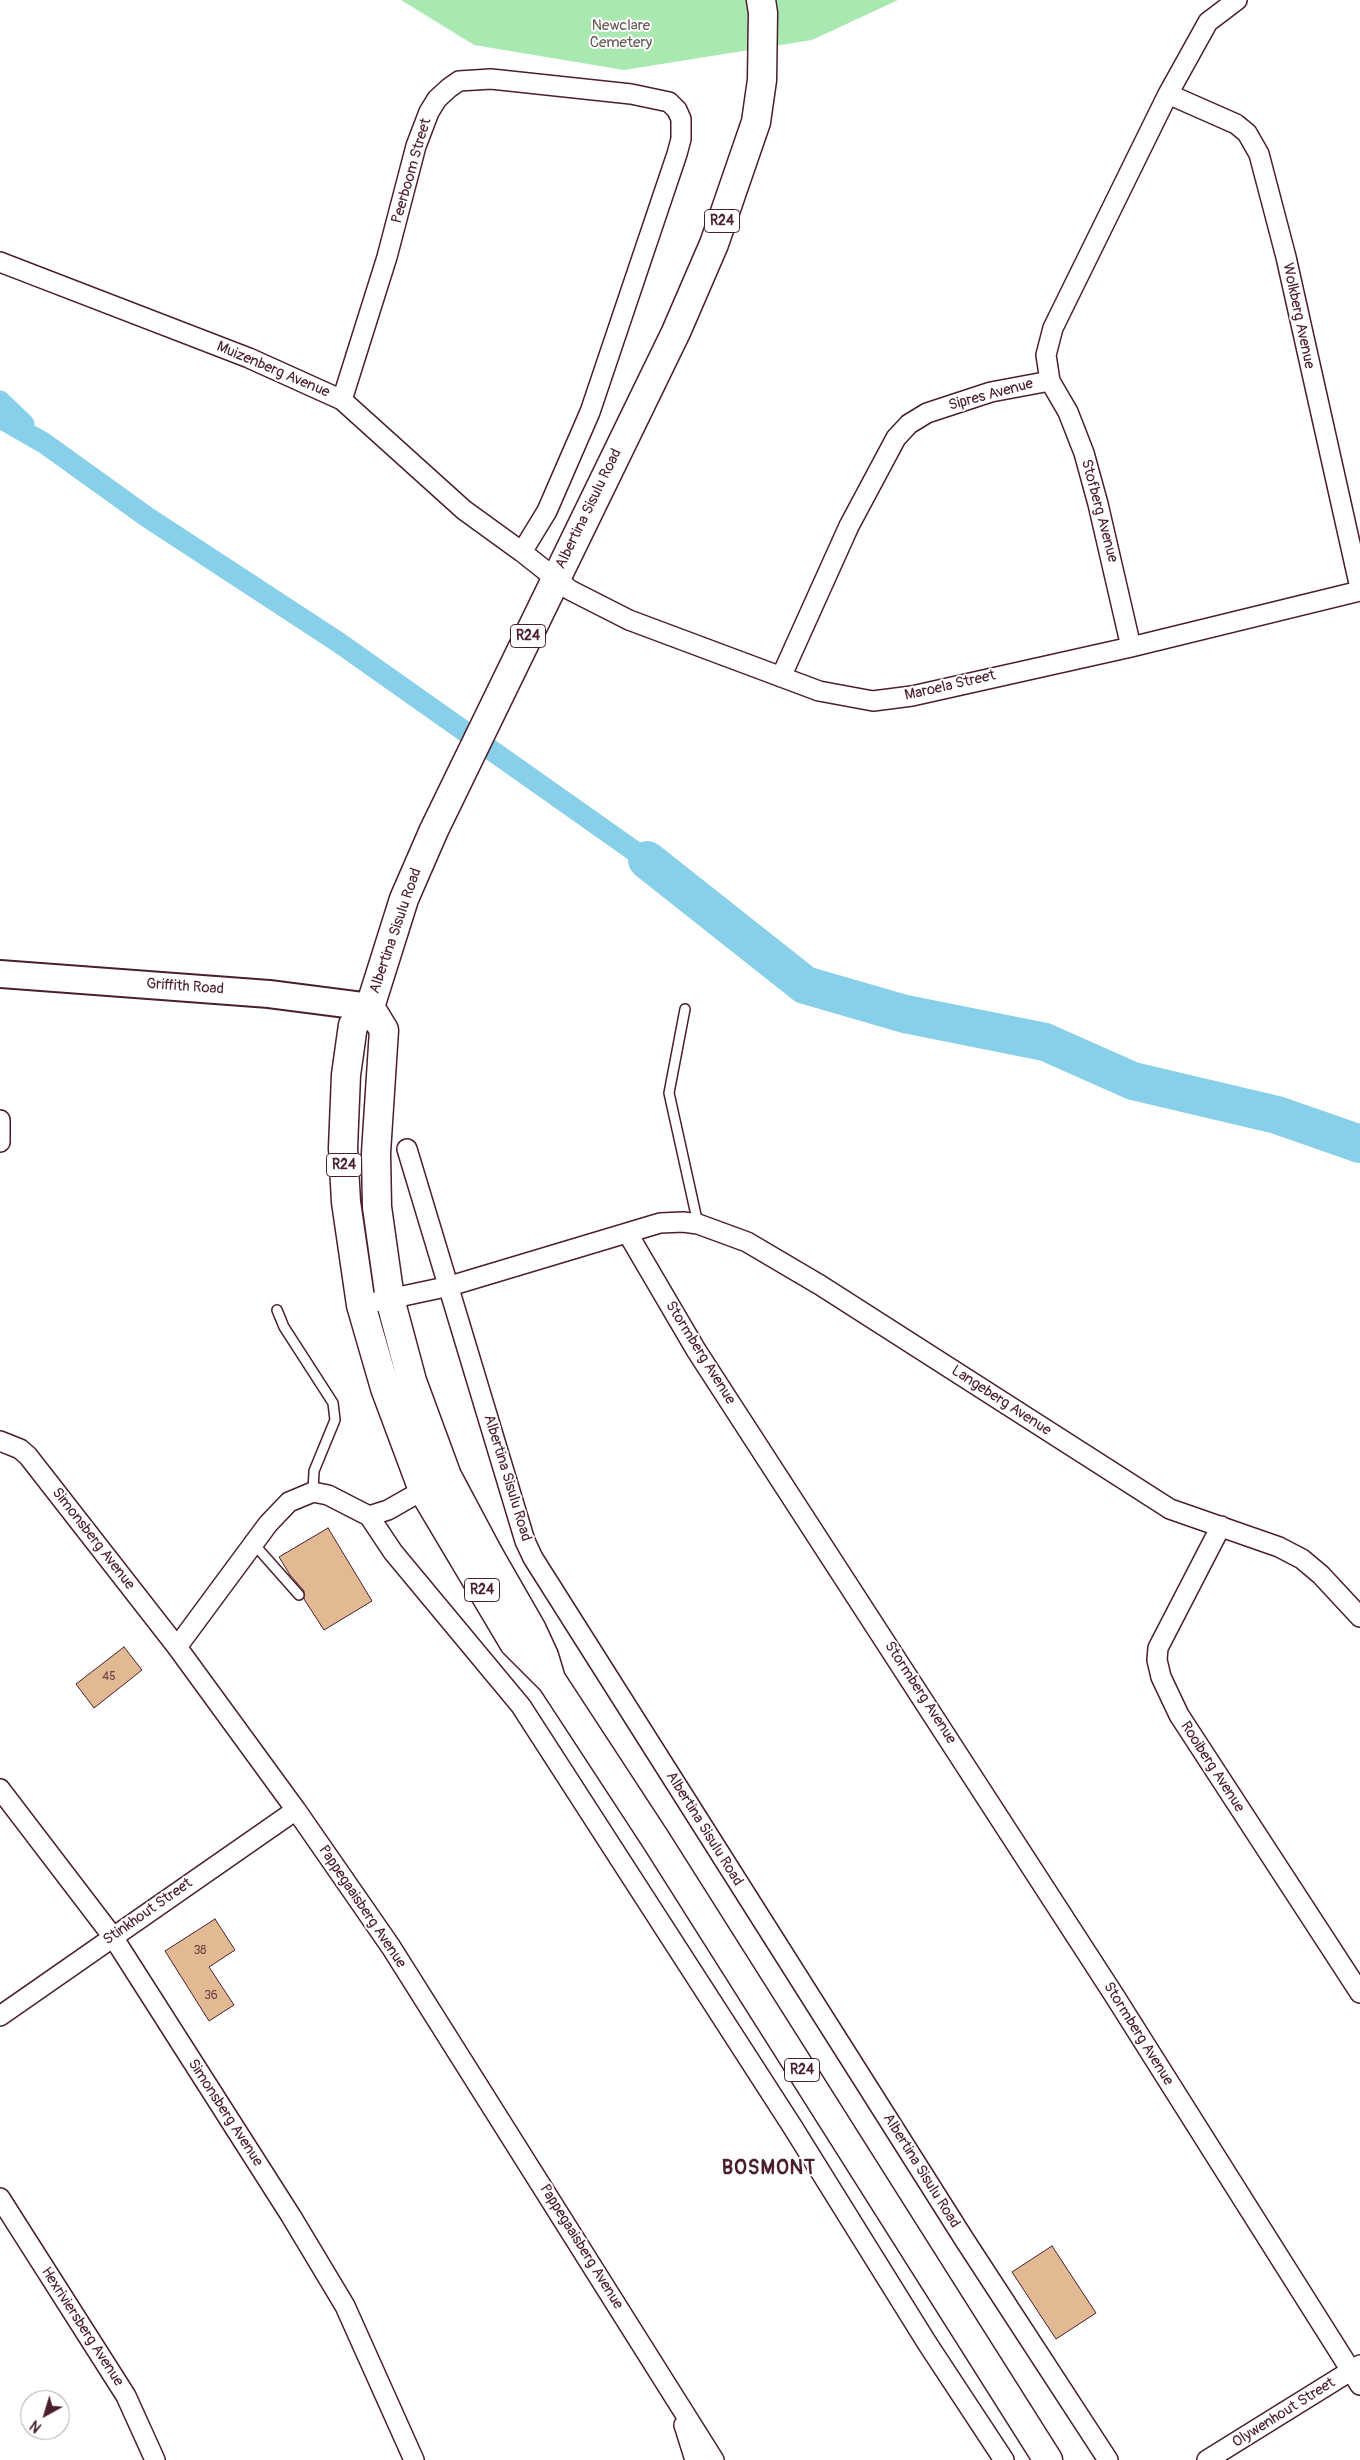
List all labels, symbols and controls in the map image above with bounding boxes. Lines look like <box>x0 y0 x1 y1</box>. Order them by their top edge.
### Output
park label: Newclare Cemetery <box>590 17 652 52</box>
street label: Peerboom Street <box>388 116 436 226</box>
road number: R24 <box>704 210 740 232</box>
street label: Wolkberg Avenue <box>1278 261 1318 371</box>
street label: Muizenberg Avenue <box>214 338 332 402</box>
street label: Sipres Avenue <box>947 375 1035 415</box>
street label: Albertina Sisulu Road <box>552 446 626 572</box>
street label: Stofberg Avenue <box>1077 457 1121 565</box>
road number: R24 <box>510 624 546 648</box>
street label: Maroela Street <box>903 667 997 705</box>
street label: Albertina Sisulu Road <box>366 866 426 996</box>
street label: Griffith Road <box>146 975 224 999</box>
road number: R24 <box>326 1154 362 1176</box>
street label: Stormberg Avenue <box>661 1298 739 1408</box>
street label: Langeberg Avenue <box>948 1362 1054 1440</box>
street label: Albertina Sisulu Road <box>479 1412 535 1544</box>
street label: Simonsberg Avenue <box>48 1485 138 1593</box>
road number: R24 <box>464 1578 500 1602</box>
street label: Stormberg Avenue <box>880 1638 960 1748</box>
house number: 45 <box>102 1670 116 1684</box>
street label: Rooiberg Avenue <box>1176 1718 1248 1816</box>
street label: Albertina Sisulu Road <box>662 1768 746 1890</box>
street label: Pappegaaisberg Avenue <box>314 1842 410 1972</box>
street label: Stinkhout Street <box>100 1875 196 1949</box>
house number: 38 <box>194 1944 206 1958</box>
street label: Stormberg Avenue <box>1099 1979 1177 2089</box>
house number: 36 <box>204 1989 218 2003</box>
street label: Simonsberg Avenue <box>184 2056 266 2170</box>
road number: R24 <box>784 2058 820 2082</box>
street label: Albertina Sisulu Road <box>879 2110 963 2232</box>
district label: BOSMONT <box>721 2157 817 2181</box>
street label: Pappegaaisberg Avenue <box>535 2181 627 2313</box>
street label: Hexriviersberg Avenue <box>37 2264 127 2390</box>
street label: Olywenhout Street <box>1229 2374 1339 2452</box>
north arrow <box>20 2390 70 2440</box>
text: N <box>27 2417 45 2436</box>

